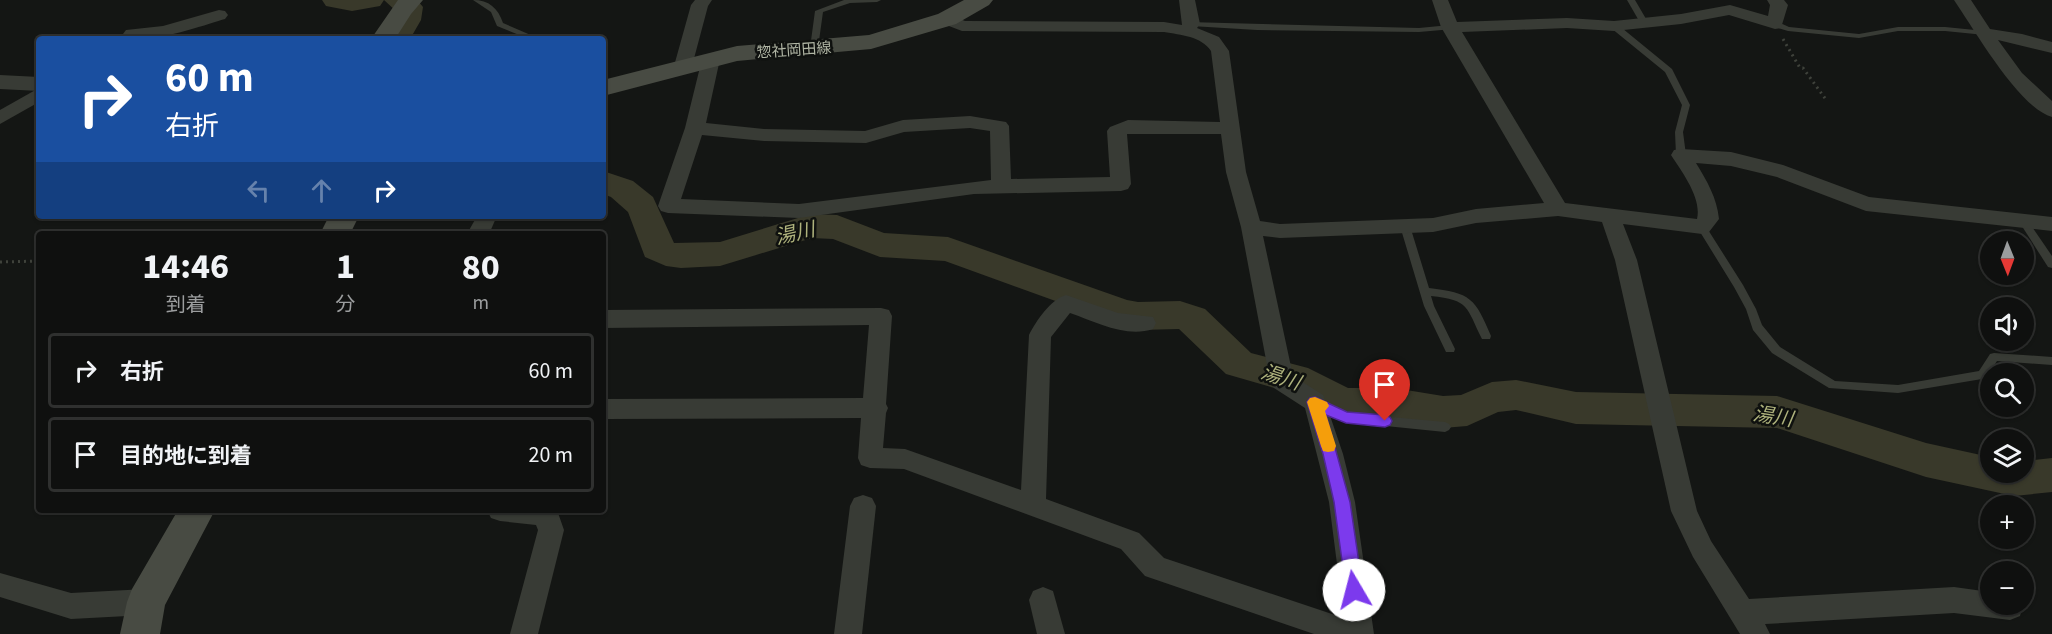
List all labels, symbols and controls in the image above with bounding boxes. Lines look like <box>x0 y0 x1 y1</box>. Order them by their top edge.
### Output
street label: 惣社岡田線 <box>756 37 832 64</box>
text: 60 m <box>165 48 254 108</box>
icon: right <box>66 60 144 138</box>
text: 右折 <box>165 107 219 146</box>
icon: left <box>242 174 275 207</box>
icon: ahead <box>305 174 338 207</box>
icon: right <box>368 174 401 207</box>
water label: 湯川 <box>773 215 820 252</box>
north arrow <box>1980 231 2034 285</box>
map controls <box>1980 231 2034 615</box>
text: 14:46 <box>142 241 229 292</box>
text: 1 <box>336 241 355 292</box>
text: 80 <box>462 242 500 293</box>
text: m <box>472 289 489 317</box>
text: 到着 <box>166 291 206 319</box>
text: 分 <box>335 291 355 319</box>
button: sound <box>1980 297 2034 351</box>
icon: right <box>69 354 102 387</box>
text: 60 m <box>528 355 573 387</box>
text: 右折 <box>120 356 164 388</box>
water label: 湯川 <box>1257 358 1306 398</box>
pin <box>1359 359 1410 421</box>
button: search <box>1980 363 2034 417</box>
icon: arrive <box>1368 368 1401 401</box>
water label: 湯川 <box>1751 400 1797 434</box>
button: layers <box>1980 429 2034 483</box>
icon: arrive <box>69 438 102 471</box>
text: 20 m <box>528 439 573 471</box>
text: 目的地に到着 <box>120 440 252 472</box>
button: + <box>1980 495 2034 549</box>
position arrow <box>1322 558 1386 622</box>
button: − <box>1980 561 2034 615</box>

